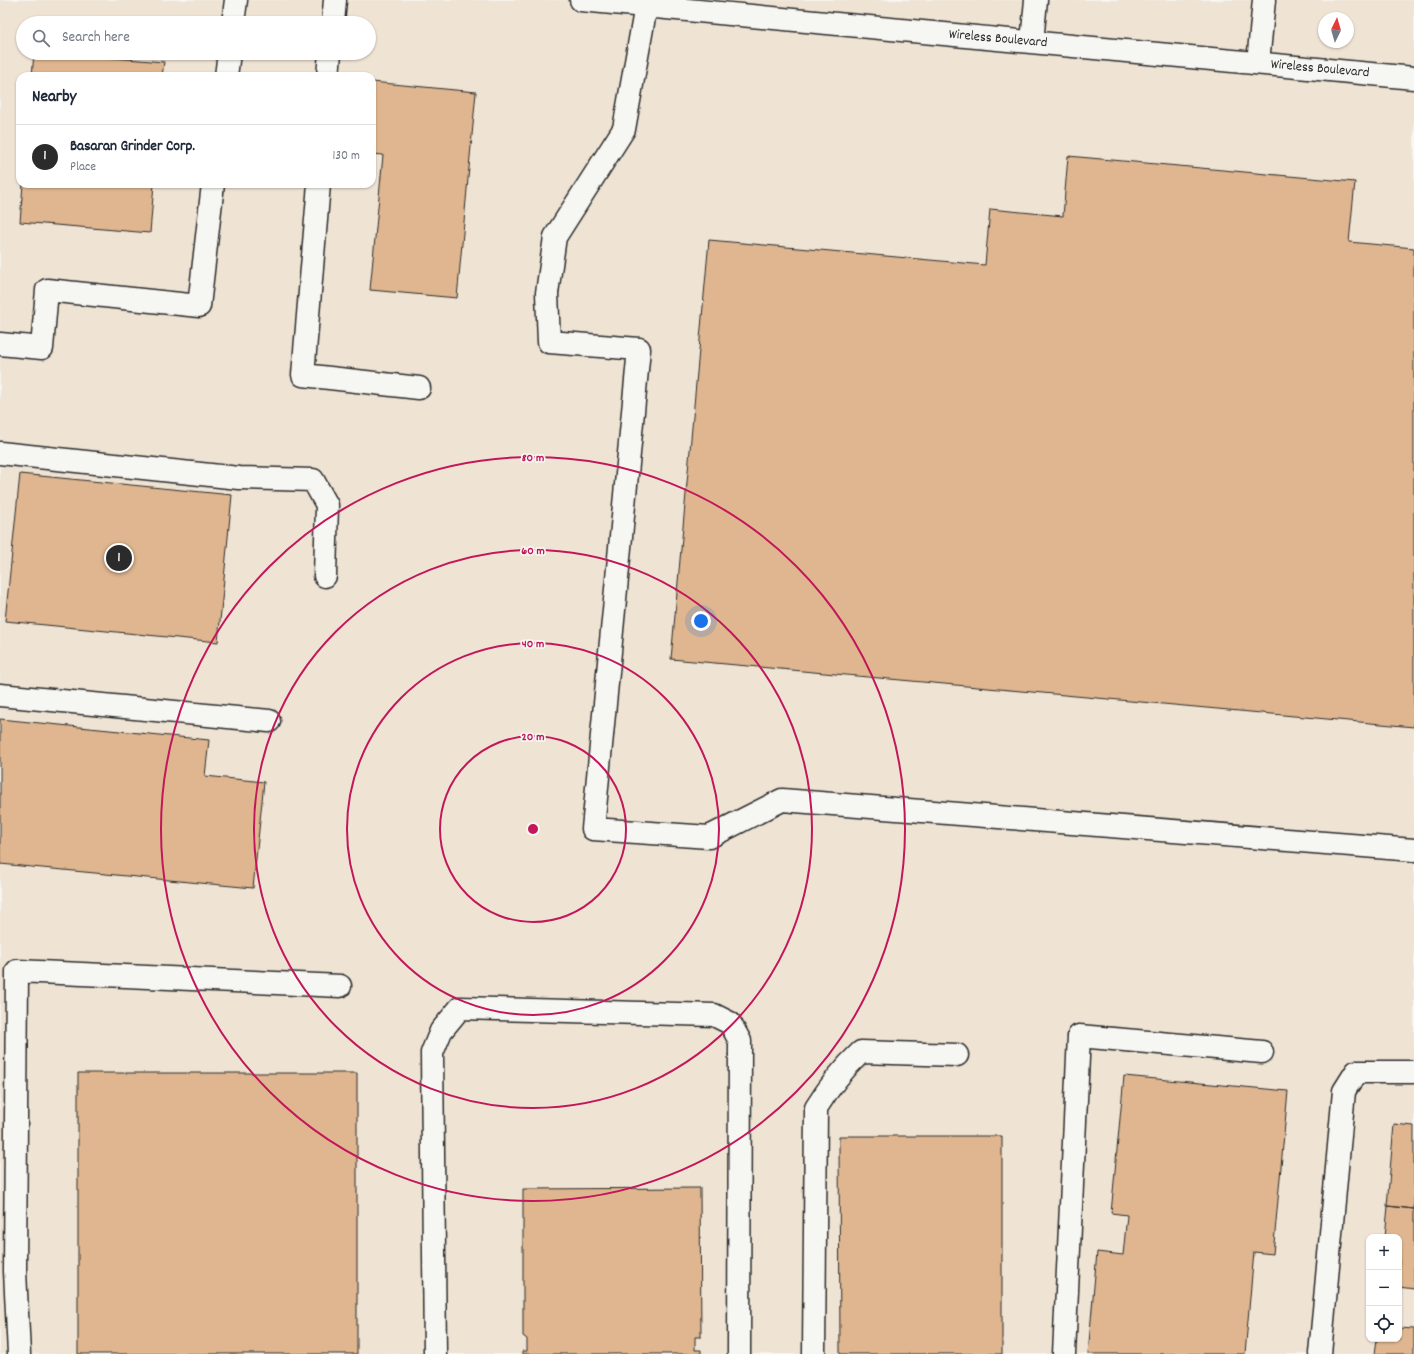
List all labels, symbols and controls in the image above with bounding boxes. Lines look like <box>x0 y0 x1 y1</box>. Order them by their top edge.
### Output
north arrow <box>1318 12 1354 48</box>
search box <box>16 16 376 60</box>
street label: Wireless Boulevard <box>948 25 1048 53</box>
icon: search <box>30 27 52 49</box>
text: Search here <box>62 27 130 49</box>
street label: Wireless Boulevard <box>1270 55 1370 83</box>
text: Nearby <box>32 86 76 110</box>
text: Basaran Grinder Corp. <box>70 136 195 158</box>
text: 1 <box>44 147 46 166</box>
text: 130 m <box>332 147 360 166</box>
text: Place <box>70 158 96 177</box>
text: 80 m <box>522 450 544 467</box>
pin: 1 <box>106 543 132 573</box>
text: 60 m <box>521 543 545 560</box>
your location <box>691 611 711 631</box>
text: 40 m <box>522 636 544 653</box>
text: 20 m <box>522 729 544 746</box>
centre of rings <box>526 822 540 836</box>
map controls <box>1366 1234 1402 1342</box>
button: + <box>1366 1234 1402 1270</box>
button: − <box>1366 1270 1402 1306</box>
button: locate <box>1366 1306 1402 1342</box>

